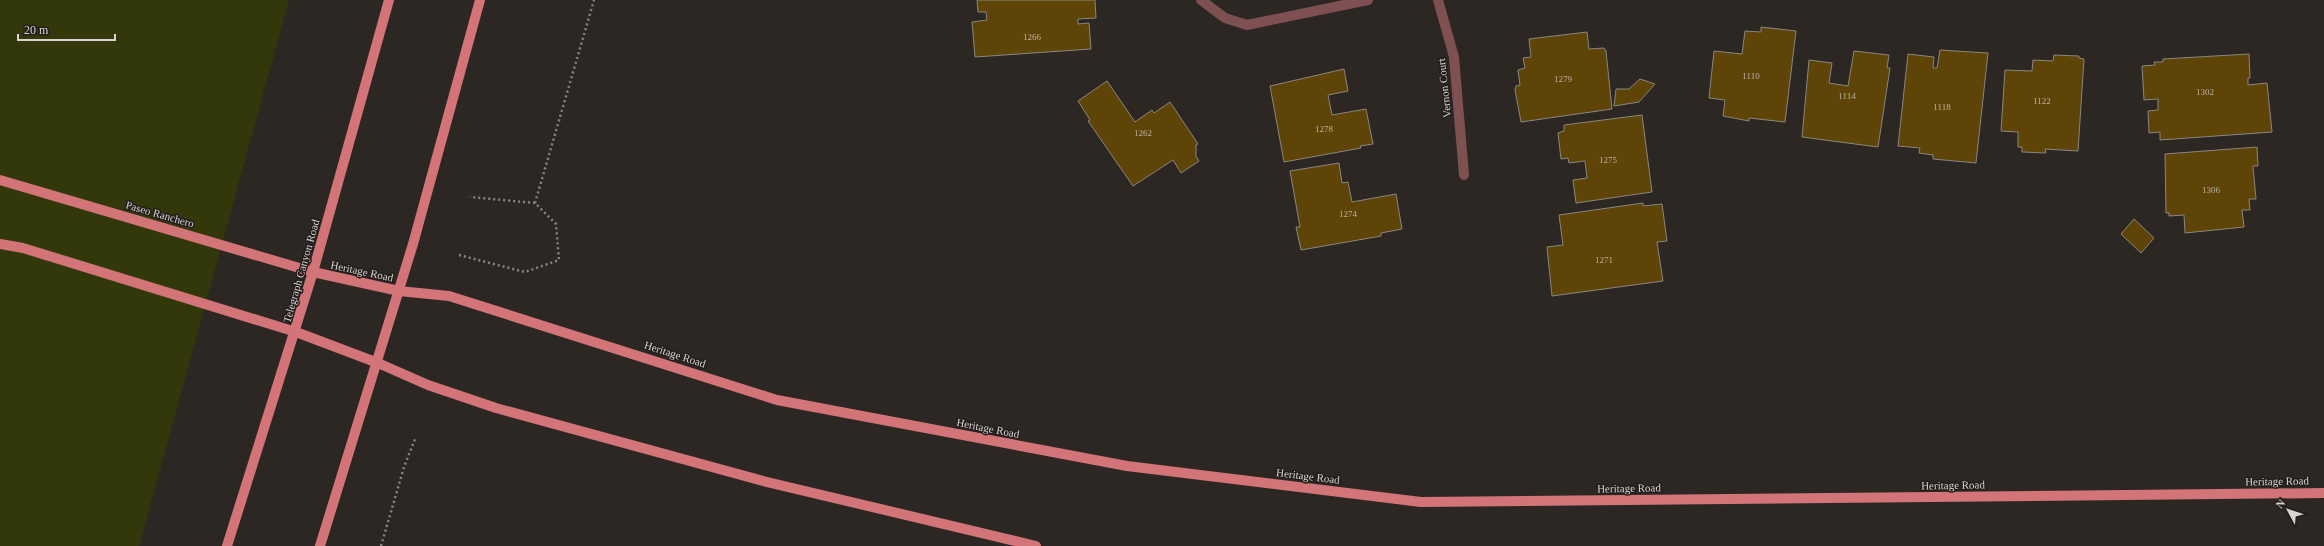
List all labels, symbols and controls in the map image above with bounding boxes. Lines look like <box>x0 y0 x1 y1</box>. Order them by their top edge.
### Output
scale bar <box>18 16 115 42</box>
text: 20 m <box>24 23 49 37</box>
house number: 1266 <box>1023 32 1042 42</box>
street label: Vernon Court <box>1435 58 1453 118</box>
house number: 1110 <box>1742 71 1760 81</box>
house number: 1279 <box>1554 74 1573 84</box>
house number: 1302 <box>2196 87 2214 97</box>
house number: 1114 <box>1838 91 1856 101</box>
house number: 1122 <box>2033 96 2051 106</box>
house number: 1118 <box>1933 102 1951 112</box>
house number: 1278 <box>1315 124 1334 134</box>
house number: 1262 <box>1134 128 1152 138</box>
house number: 1275 <box>1599 155 1618 165</box>
house number: 1306 <box>2202 185 2221 195</box>
street label: Paseo Ranchero <box>124 199 196 230</box>
house number: 1274 <box>1339 209 1358 219</box>
street label: Telegraph Canyon Road <box>281 218 322 324</box>
house number: 1271 <box>1595 255 1613 265</box>
street label: Heritage Road <box>330 258 395 284</box>
street label: Heritage Road <box>643 338 708 370</box>
street label: Heritage Road <box>956 416 1021 440</box>
street label: Heritage Road <box>1276 466 1341 486</box>
street label: Heritage Road <box>2245 474 2310 488</box>
street label: Heritage Road <box>1921 478 1986 492</box>
street label: Heritage Road <box>1597 481 1662 495</box>
north arrow <box>2268 490 2308 530</box>
text: N <box>2273 497 2288 510</box>

